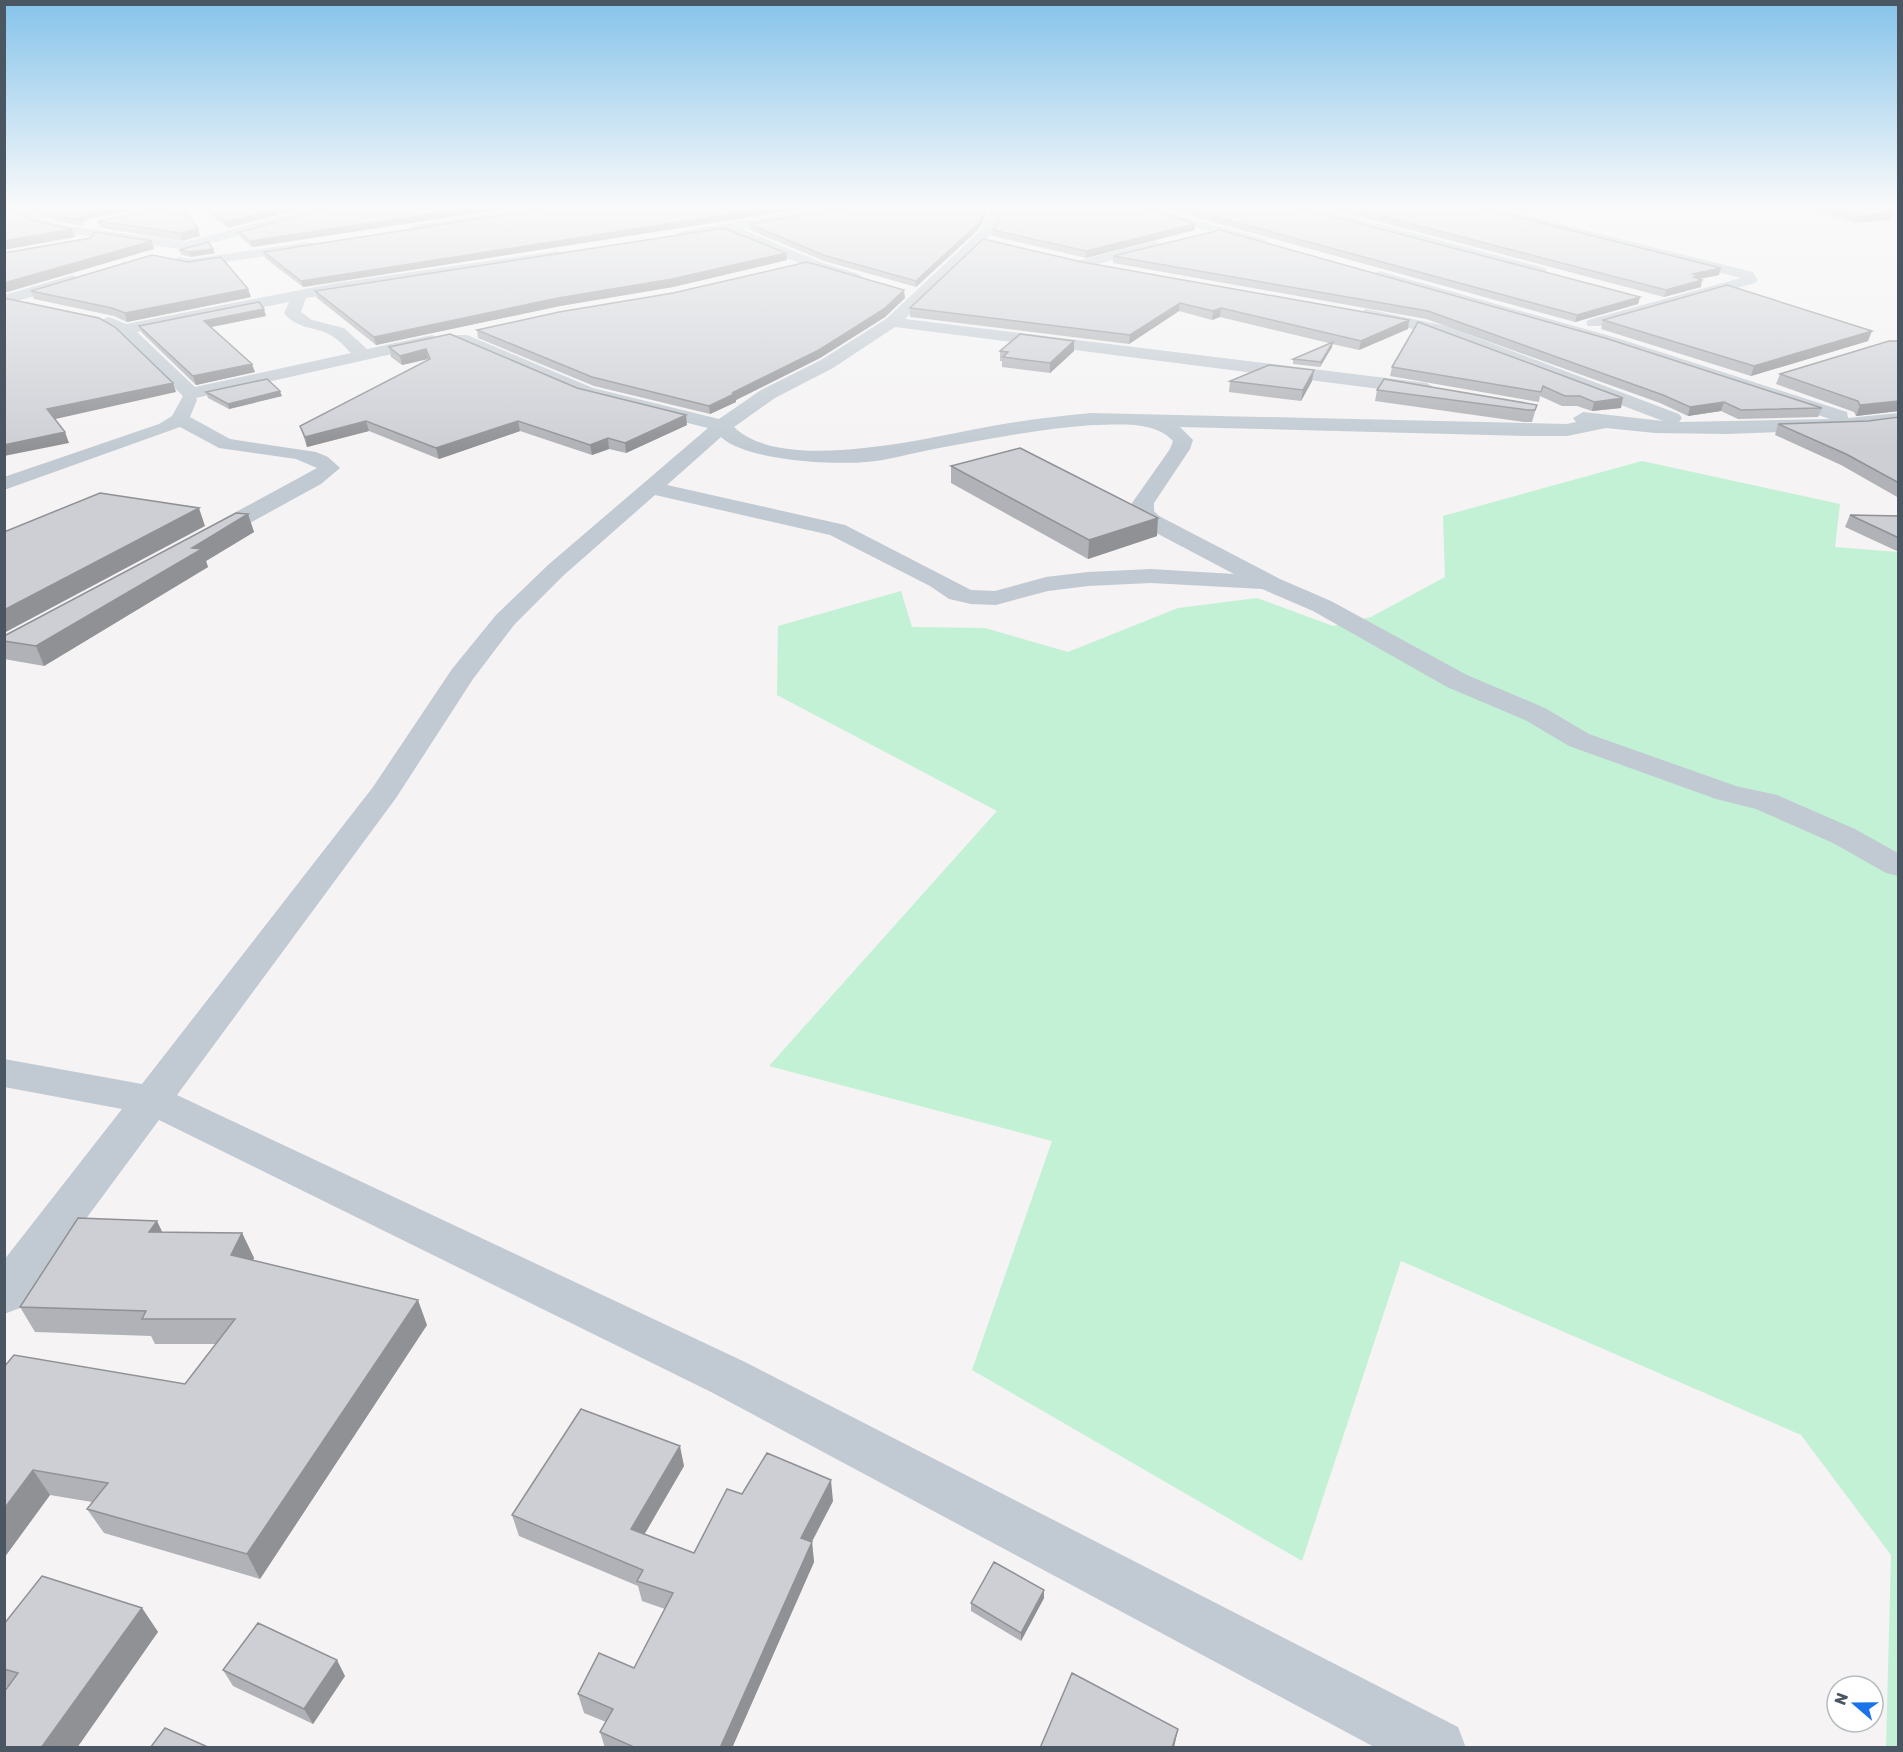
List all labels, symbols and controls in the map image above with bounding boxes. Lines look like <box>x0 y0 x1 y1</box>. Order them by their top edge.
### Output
north arrow <box>1825 1674 1885 1734</box>
text: N <box>1830 1690 1852 1708</box>

